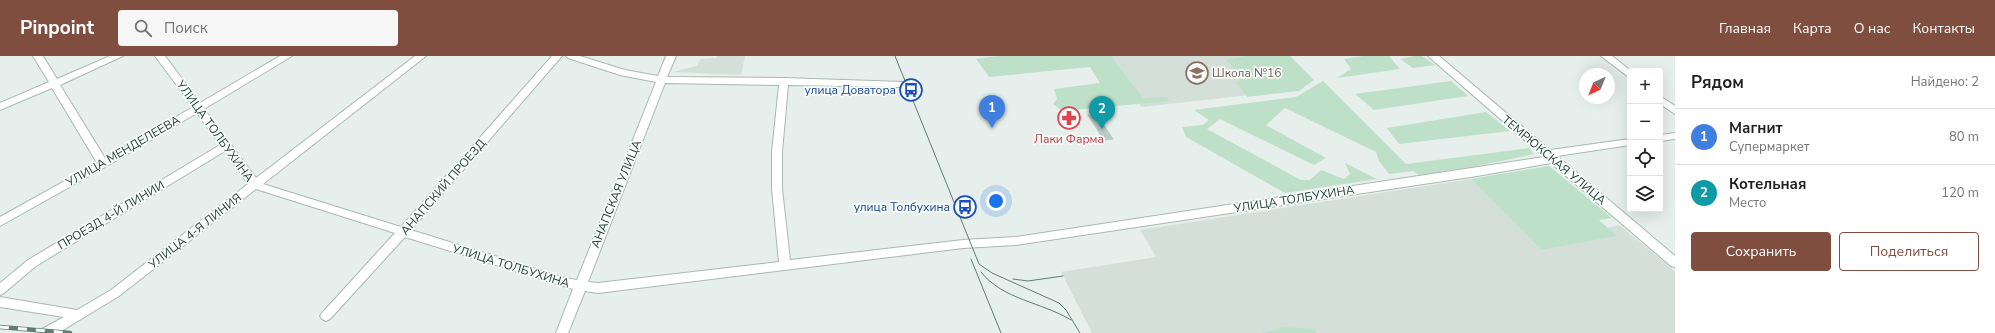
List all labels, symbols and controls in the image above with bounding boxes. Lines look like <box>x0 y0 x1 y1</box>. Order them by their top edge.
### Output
search box <box>118 10 398 46</box>
text: Pinpoint <box>20 15 94 41</box>
icon: search <box>132 17 154 39</box>
text: Поиск <box>164 18 208 38</box>
text: Главная <box>1719 19 1771 38</box>
text: Карта <box>1793 19 1832 38</box>
text: О нас <box>1854 19 1890 38</box>
text: Контакты <box>1912 19 1975 38</box>
school or university icon: Школа №16 <box>1184 60 1210 86</box>
place label: Школа №16 <box>1212 65 1281 81</box>
north arrow <box>1579 68 1615 104</box>
map controls <box>1627 68 1663 212</box>
button: + <box>1627 68 1663 104</box>
text: Рядом <box>1691 71 1744 94</box>
text: Найдено: 2 <box>1911 73 1979 91</box>
street label: УЛИЦА ТОЛБУХИНА <box>172 76 257 185</box>
bus stop icon: улица Доватора <box>898 77 924 103</box>
place label: улица Доватора <box>805 82 896 98</box>
pin: 1 <box>979 95 1005 128</box>
pin: 2 <box>1089 96 1115 129</box>
button: − <box>1627 104 1663 140</box>
pharmacy icon: Лаки Фарма <box>1056 105 1082 131</box>
street label: УЛИЦА МЕНДЕЛЕЕВА <box>62 112 183 191</box>
street label: ТЕМРЮКСКАЯ УЛИЦА <box>1499 112 1610 208</box>
text: Магнит <box>1729 118 1783 138</box>
text: 1 <box>1700 128 1708 146</box>
text: 80 m <box>1949 128 1979 146</box>
place label: Лаки Фарма <box>1034 131 1104 147</box>
street label: АНАПСКИЙ ПРОЕЗД <box>397 135 490 238</box>
street label: АНАПСКАЯ УЛИЦА <box>587 138 645 250</box>
text: Супермаркет <box>1729 138 1810 156</box>
button: locate <box>1627 140 1663 176</box>
text: Котельная <box>1729 174 1806 194</box>
button: layers <box>1627 176 1663 212</box>
street label: ПРОЕЗД 4-Й ЛИНИИ <box>55 177 167 253</box>
street label: УЛИЦА ТОЛБУХИНА <box>1232 182 1356 217</box>
text: 2 <box>1700 184 1708 202</box>
text: 120 m <box>1941 184 1979 202</box>
street label: УЛИЦА 4-Я ЛИНИЯ <box>144 190 245 273</box>
your location <box>986 191 1006 211</box>
bus stop icon: улица Толбухина <box>952 194 978 220</box>
text: Место <box>1729 194 1766 212</box>
place label: улица Толбухина <box>854 199 950 215</box>
button: Сохранить <box>1691 232 1831 271</box>
button: Поделиться <box>1839 232 1979 271</box>
street label: УЛИЦА ТОЛБУХИНА <box>449 240 572 292</box>

